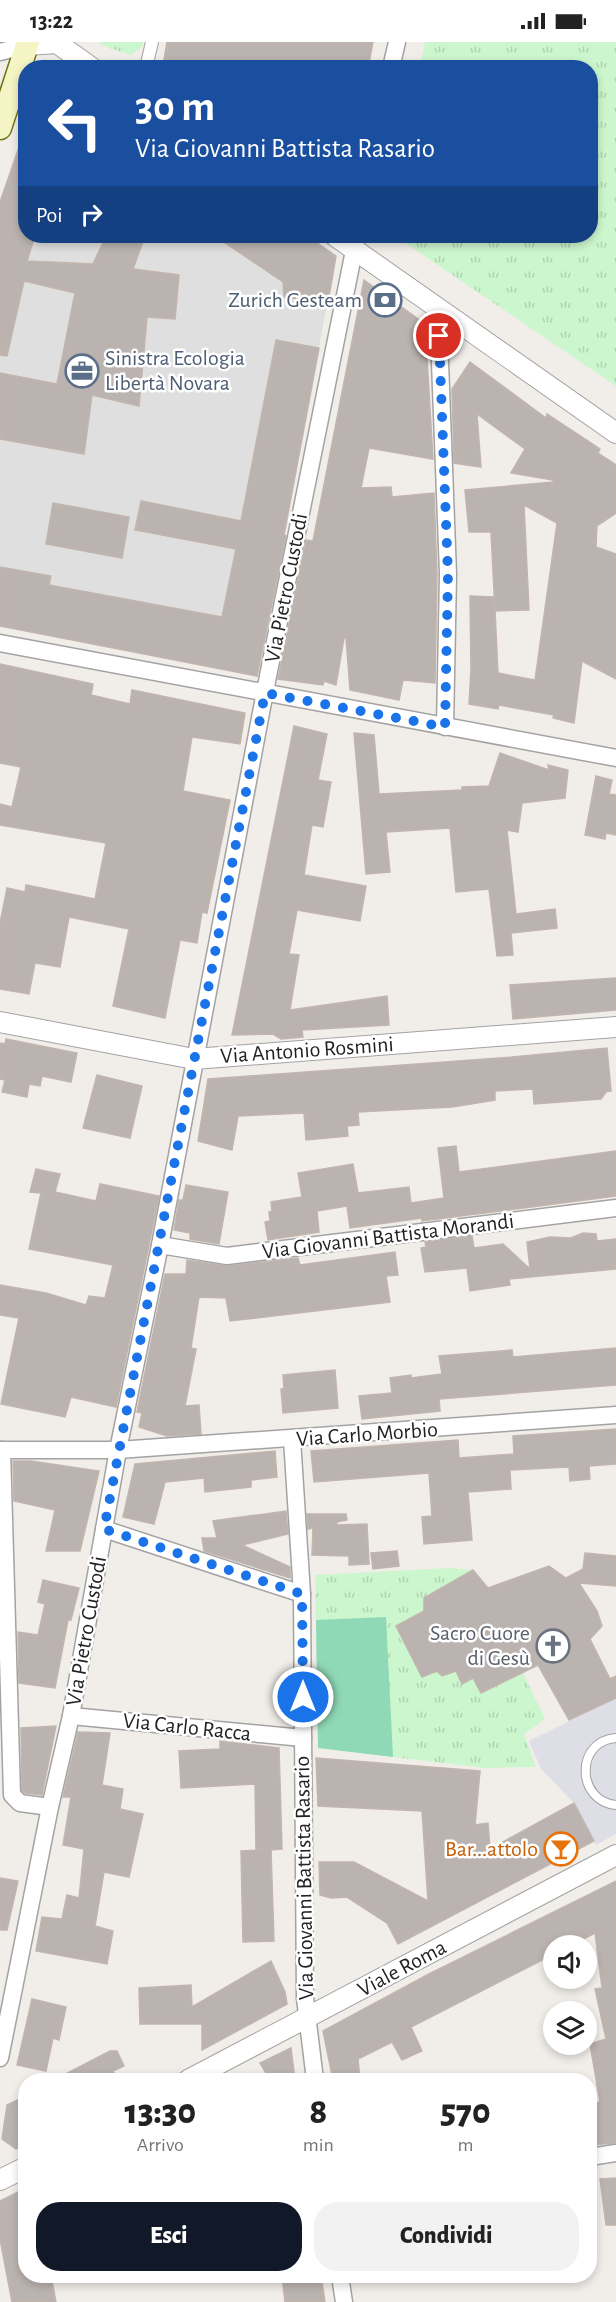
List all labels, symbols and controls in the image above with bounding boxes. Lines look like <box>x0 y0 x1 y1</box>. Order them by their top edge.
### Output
text: 13:22 <box>30 10 73 32</box>
icon: left <box>36 84 114 162</box>
text: 30 m <box>135 86 215 128</box>
text: Via Giovanni Battista Rasario <box>135 135 435 162</box>
icon: right <box>75 198 108 231</box>
text: Poi <box>36 204 63 226</box>
bank icon: Zurich Gesteam <box>367 282 403 318</box>
place label: Zurich Gesteam <box>228 289 362 311</box>
pin <box>413 310 464 361</box>
icon: arrive <box>422 319 455 352</box>
place label: Sinistra Ecologia Libertà Novara <box>105 347 245 394</box>
office icon: Sinistra Ecologia Libertà Novara <box>64 353 100 389</box>
street label: Via Pietro Custodi <box>261 511 311 665</box>
street label: Via Antonio Rosmini <box>220 1033 394 1067</box>
street label: Via Giovanni Battista Morandi <box>261 1210 515 1262</box>
street label: Via Carlo Morbio <box>295 1418 439 1450</box>
street label: Via Pietro Custodi <box>62 1554 110 1708</box>
place label: Sacro Cuore di Gesù <box>430 1622 530 1669</box>
church icon: Sacro Cuore di Gesù <box>535 1628 571 1664</box>
position arrow <box>271 1665 335 1729</box>
street label: Via Carlo Racca <box>122 1709 252 1745</box>
street label: Via Giovanni Battista Rasario <box>291 1756 317 2000</box>
bar icon: Bar...attolo <box>543 1831 579 1867</box>
place label: Bar...attolo <box>445 1838 538 1860</box>
map controls <box>543 1935 597 2055</box>
button: sound <box>543 1935 597 1989</box>
street label: Viale Roma <box>354 1936 450 2000</box>
button: layers <box>543 2001 597 2055</box>
text: 13:30 <box>124 2094 196 2130</box>
text: 8 <box>309 2094 327 2130</box>
text: 570 <box>440 2094 491 2130</box>
text: Arrivo <box>137 2135 184 2155</box>
text: min <box>303 2135 334 2155</box>
text: m <box>457 2135 473 2155</box>
button: Esci <box>36 2202 302 2271</box>
button: Condividi <box>314 2202 579 2271</box>

